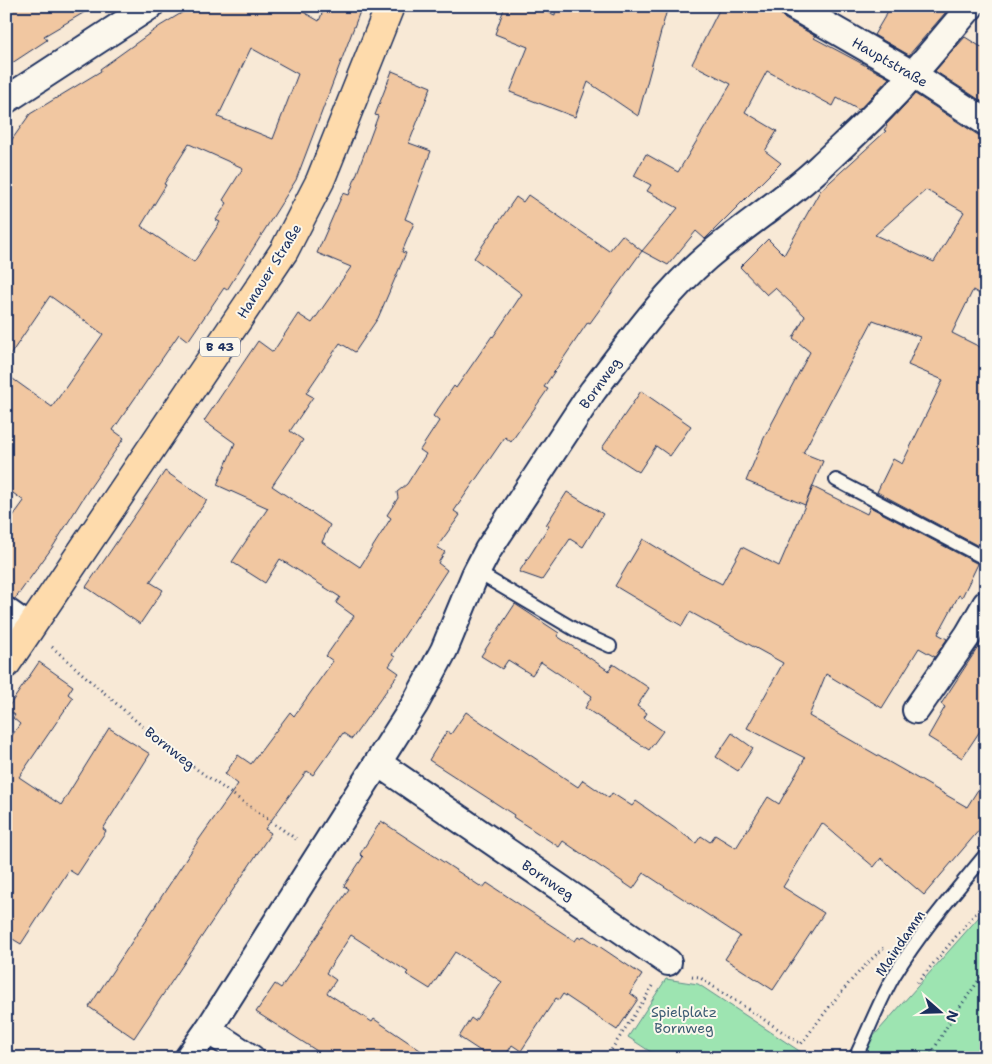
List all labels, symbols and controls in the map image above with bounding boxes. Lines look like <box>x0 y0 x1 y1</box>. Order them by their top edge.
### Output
street label: Hauptstraße <box>849 33 931 91</box>
street label: Hanauer Straße <box>233 220 305 322</box>
road number: B 43 <box>200 338 240 357</box>
street label: Bornweg <box>575 354 625 412</box>
street label: Bornweg <box>141 723 199 773</box>
street label: Bornweg <box>518 856 578 904</box>
street label: Maindamm <box>871 906 929 980</box>
north arrow <box>914 986 964 1036</box>
park label: Spielplatz Bornweg <box>651 1003 717 1037</box>
text: N <box>942 1008 963 1025</box>

